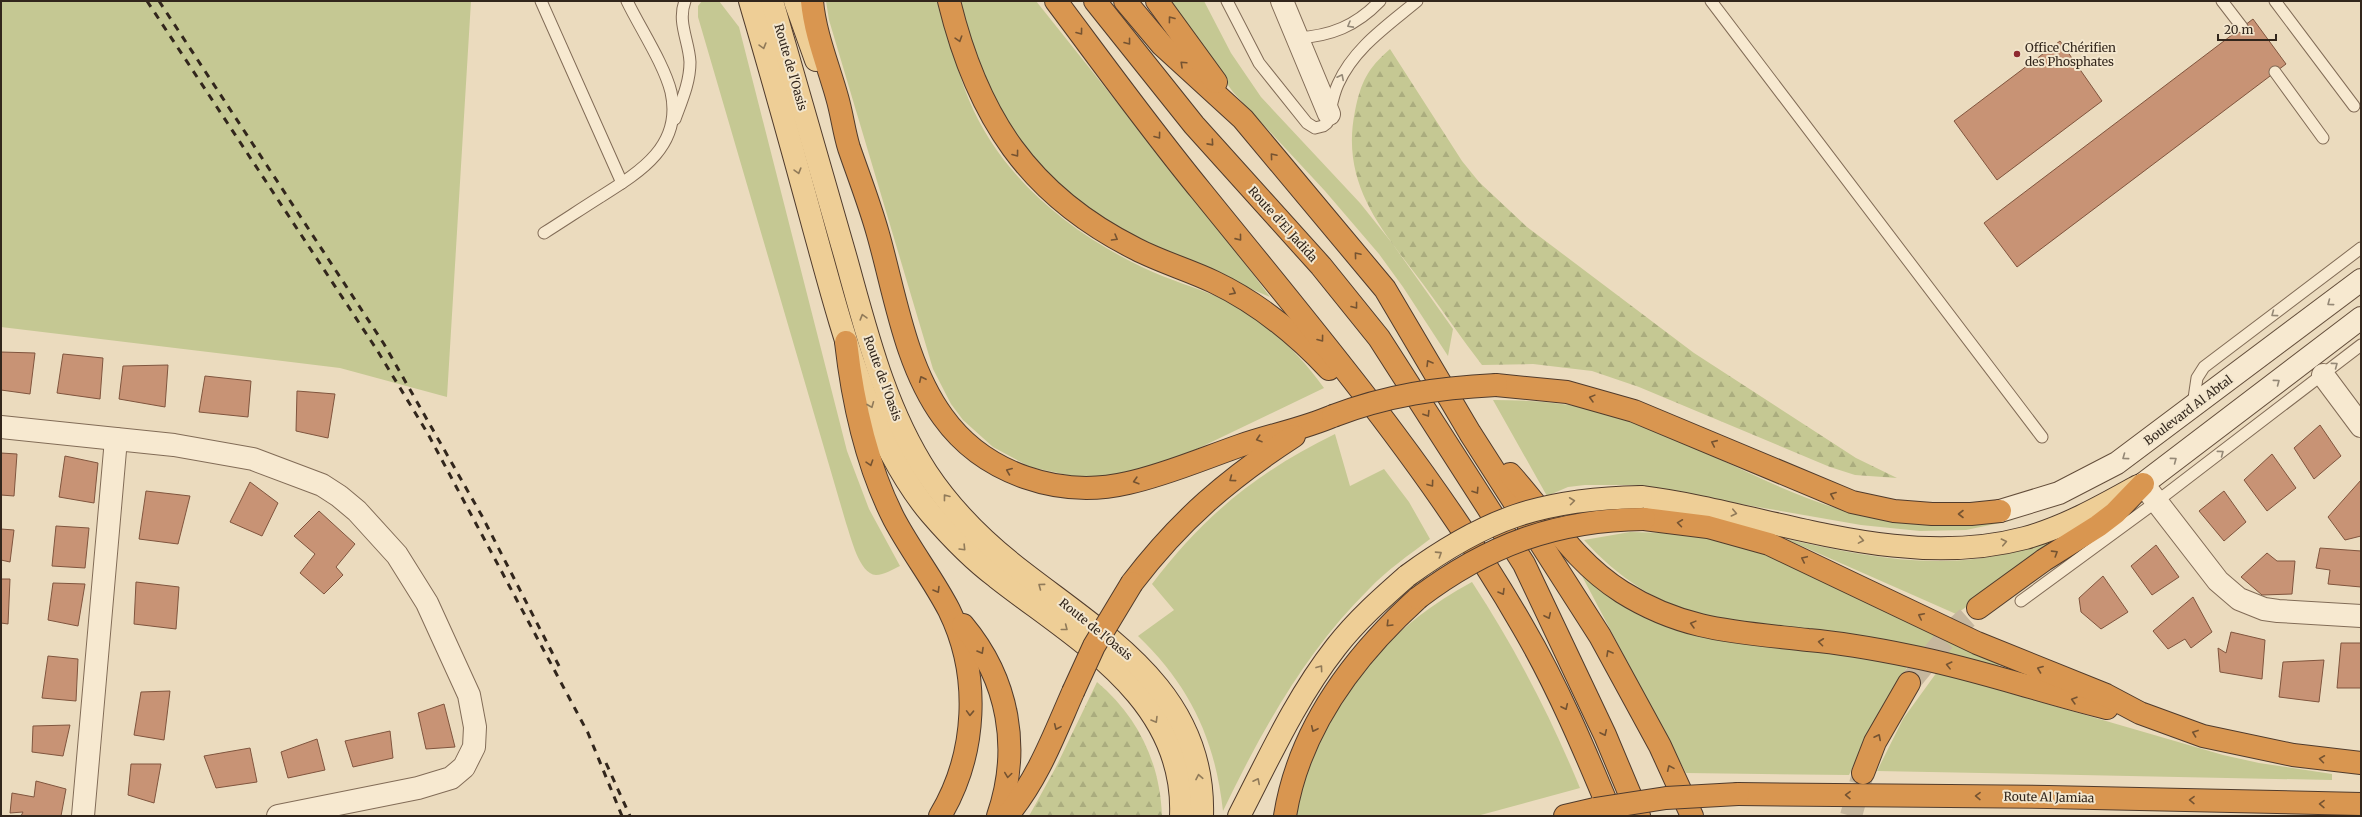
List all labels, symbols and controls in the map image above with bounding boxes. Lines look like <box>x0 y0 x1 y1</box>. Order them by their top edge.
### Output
scale bar <box>2218 16 2276 42</box>
one-way arrow <box>1168 17 1175 24</box>
one-way arrow <box>1347 21 1354 28</box>
street label: Route de l'Oasis <box>771 22 811 112</box>
text: 20 m <box>2224 22 2253 37</box>
one-way arrow <box>1075 28 1082 35</box>
one-way arrow <box>954 35 963 42</box>
one-way arrow <box>1124 38 1131 45</box>
place label: Office Chérifien des Phosphates <box>2025 40 2116 69</box>
one-way arrow <box>758 42 767 49</box>
marker: Office Chérifien des Phosphates <box>2012 49 2022 59</box>
one-way arrow <box>1180 61 1188 69</box>
one-way arrow <box>1337 74 1344 81</box>
one-way arrow <box>1154 131 1161 138</box>
one-way arrow <box>1206 138 1213 146</box>
one-way arrow <box>1011 150 1018 157</box>
one-way arrow <box>1271 153 1278 160</box>
one-way arrow <box>793 167 802 174</box>
street label: Route d'El Jadida <box>1245 183 1321 265</box>
one-way arrow <box>1111 233 1118 240</box>
one-way arrow <box>1234 233 1241 240</box>
one-way arrow <box>1354 253 1361 260</box>
one-way arrow <box>1229 287 1236 295</box>
one-way arrow <box>2327 299 2334 306</box>
one-way arrow <box>1351 301 1358 308</box>
one-way arrow <box>2272 309 2279 316</box>
one-way arrow <box>859 314 868 321</box>
street label: Route de l'Oasis <box>861 333 905 423</box>
one-way arrow <box>1316 334 1323 341</box>
one-way arrow <box>1427 360 1434 367</box>
one-way arrow <box>2331 362 2338 370</box>
street label: Boulevard Al Abtal <box>2141 372 2235 448</box>
one-way arrow <box>919 376 927 383</box>
one-way arrow <box>2273 379 2280 386</box>
one-way arrow <box>1589 395 1596 403</box>
one-way arrow <box>866 401 874 408</box>
one-way arrow <box>1423 410 1430 417</box>
one-way arrow <box>1256 434 1263 443</box>
one-way arrow <box>1711 440 1719 448</box>
one-way arrow <box>2216 450 2223 457</box>
one-way arrow <box>2122 452 2129 460</box>
one-way arrow <box>2169 458 2176 465</box>
one-way arrow <box>866 459 874 466</box>
one-way arrow <box>1006 468 1014 476</box>
one-way arrow <box>1229 474 1236 482</box>
one-way arrow <box>1133 476 1140 485</box>
one-way arrow <box>1426 480 1434 487</box>
one-way arrow <box>1472 487 1479 494</box>
one-way arrow <box>1830 491 1837 499</box>
one-way arrow <box>944 495 951 502</box>
one-way arrow <box>1569 497 1575 506</box>
one-way arrow <box>1731 509 1737 517</box>
one-way arrow <box>1958 510 1964 518</box>
one-way arrow <box>1677 519 1683 528</box>
one-way arrow <box>1858 535 1864 544</box>
one-way arrow <box>2001 539 2007 547</box>
one-way arrow <box>958 543 966 551</box>
one-way arrow <box>2051 550 2058 558</box>
one-way arrow <box>1435 551 1442 558</box>
one-way arrow <box>1801 556 1809 564</box>
one-way arrow <box>1038 584 1045 591</box>
one-way arrow <box>932 586 940 593</box>
one-way arrow <box>1498 588 1505 595</box>
street label: Route de l'Oasis <box>1056 595 1136 663</box>
one-way arrow <box>1543 612 1551 619</box>
one-way arrow <box>1918 613 1926 621</box>
one-way arrow <box>1386 619 1394 627</box>
one-way arrow <box>1689 621 1696 629</box>
one-way arrow <box>1061 623 1068 631</box>
one-way arrow <box>1818 637 1824 646</box>
one-way arrow <box>977 647 984 654</box>
one-way arrow <box>1606 650 1614 657</box>
one-way arrow <box>1946 661 1952 669</box>
one-way arrow <box>1315 665 1323 672</box>
one-way arrow <box>2036 666 2043 674</box>
one-way arrow <box>2071 696 2078 705</box>
one-way arrow <box>1560 702 1568 710</box>
one-way arrow <box>966 710 975 716</box>
one-way arrow <box>1151 716 1158 723</box>
one-way arrow <box>1054 723 1062 731</box>
one-way arrow <box>1311 725 1319 733</box>
one-way arrow <box>1599 729 1607 737</box>
one-way arrow <box>2192 729 2199 738</box>
one-way arrow <box>1873 734 1881 742</box>
one-way arrow <box>2319 755 2325 764</box>
one-way arrow <box>1667 764 1675 772</box>
one-way arrow <box>1004 772 1013 778</box>
one-way arrow <box>1195 774 1204 780</box>
one-way arrow <box>1252 778 1260 785</box>
street label: Route Al Jamiaa <box>2004 789 2095 805</box>
one-way arrow <box>1845 791 1851 799</box>
one-way arrow <box>1975 792 1981 800</box>
one-way arrow <box>2189 796 2195 805</box>
one-way arrow <box>2319 800 2325 808</box>

